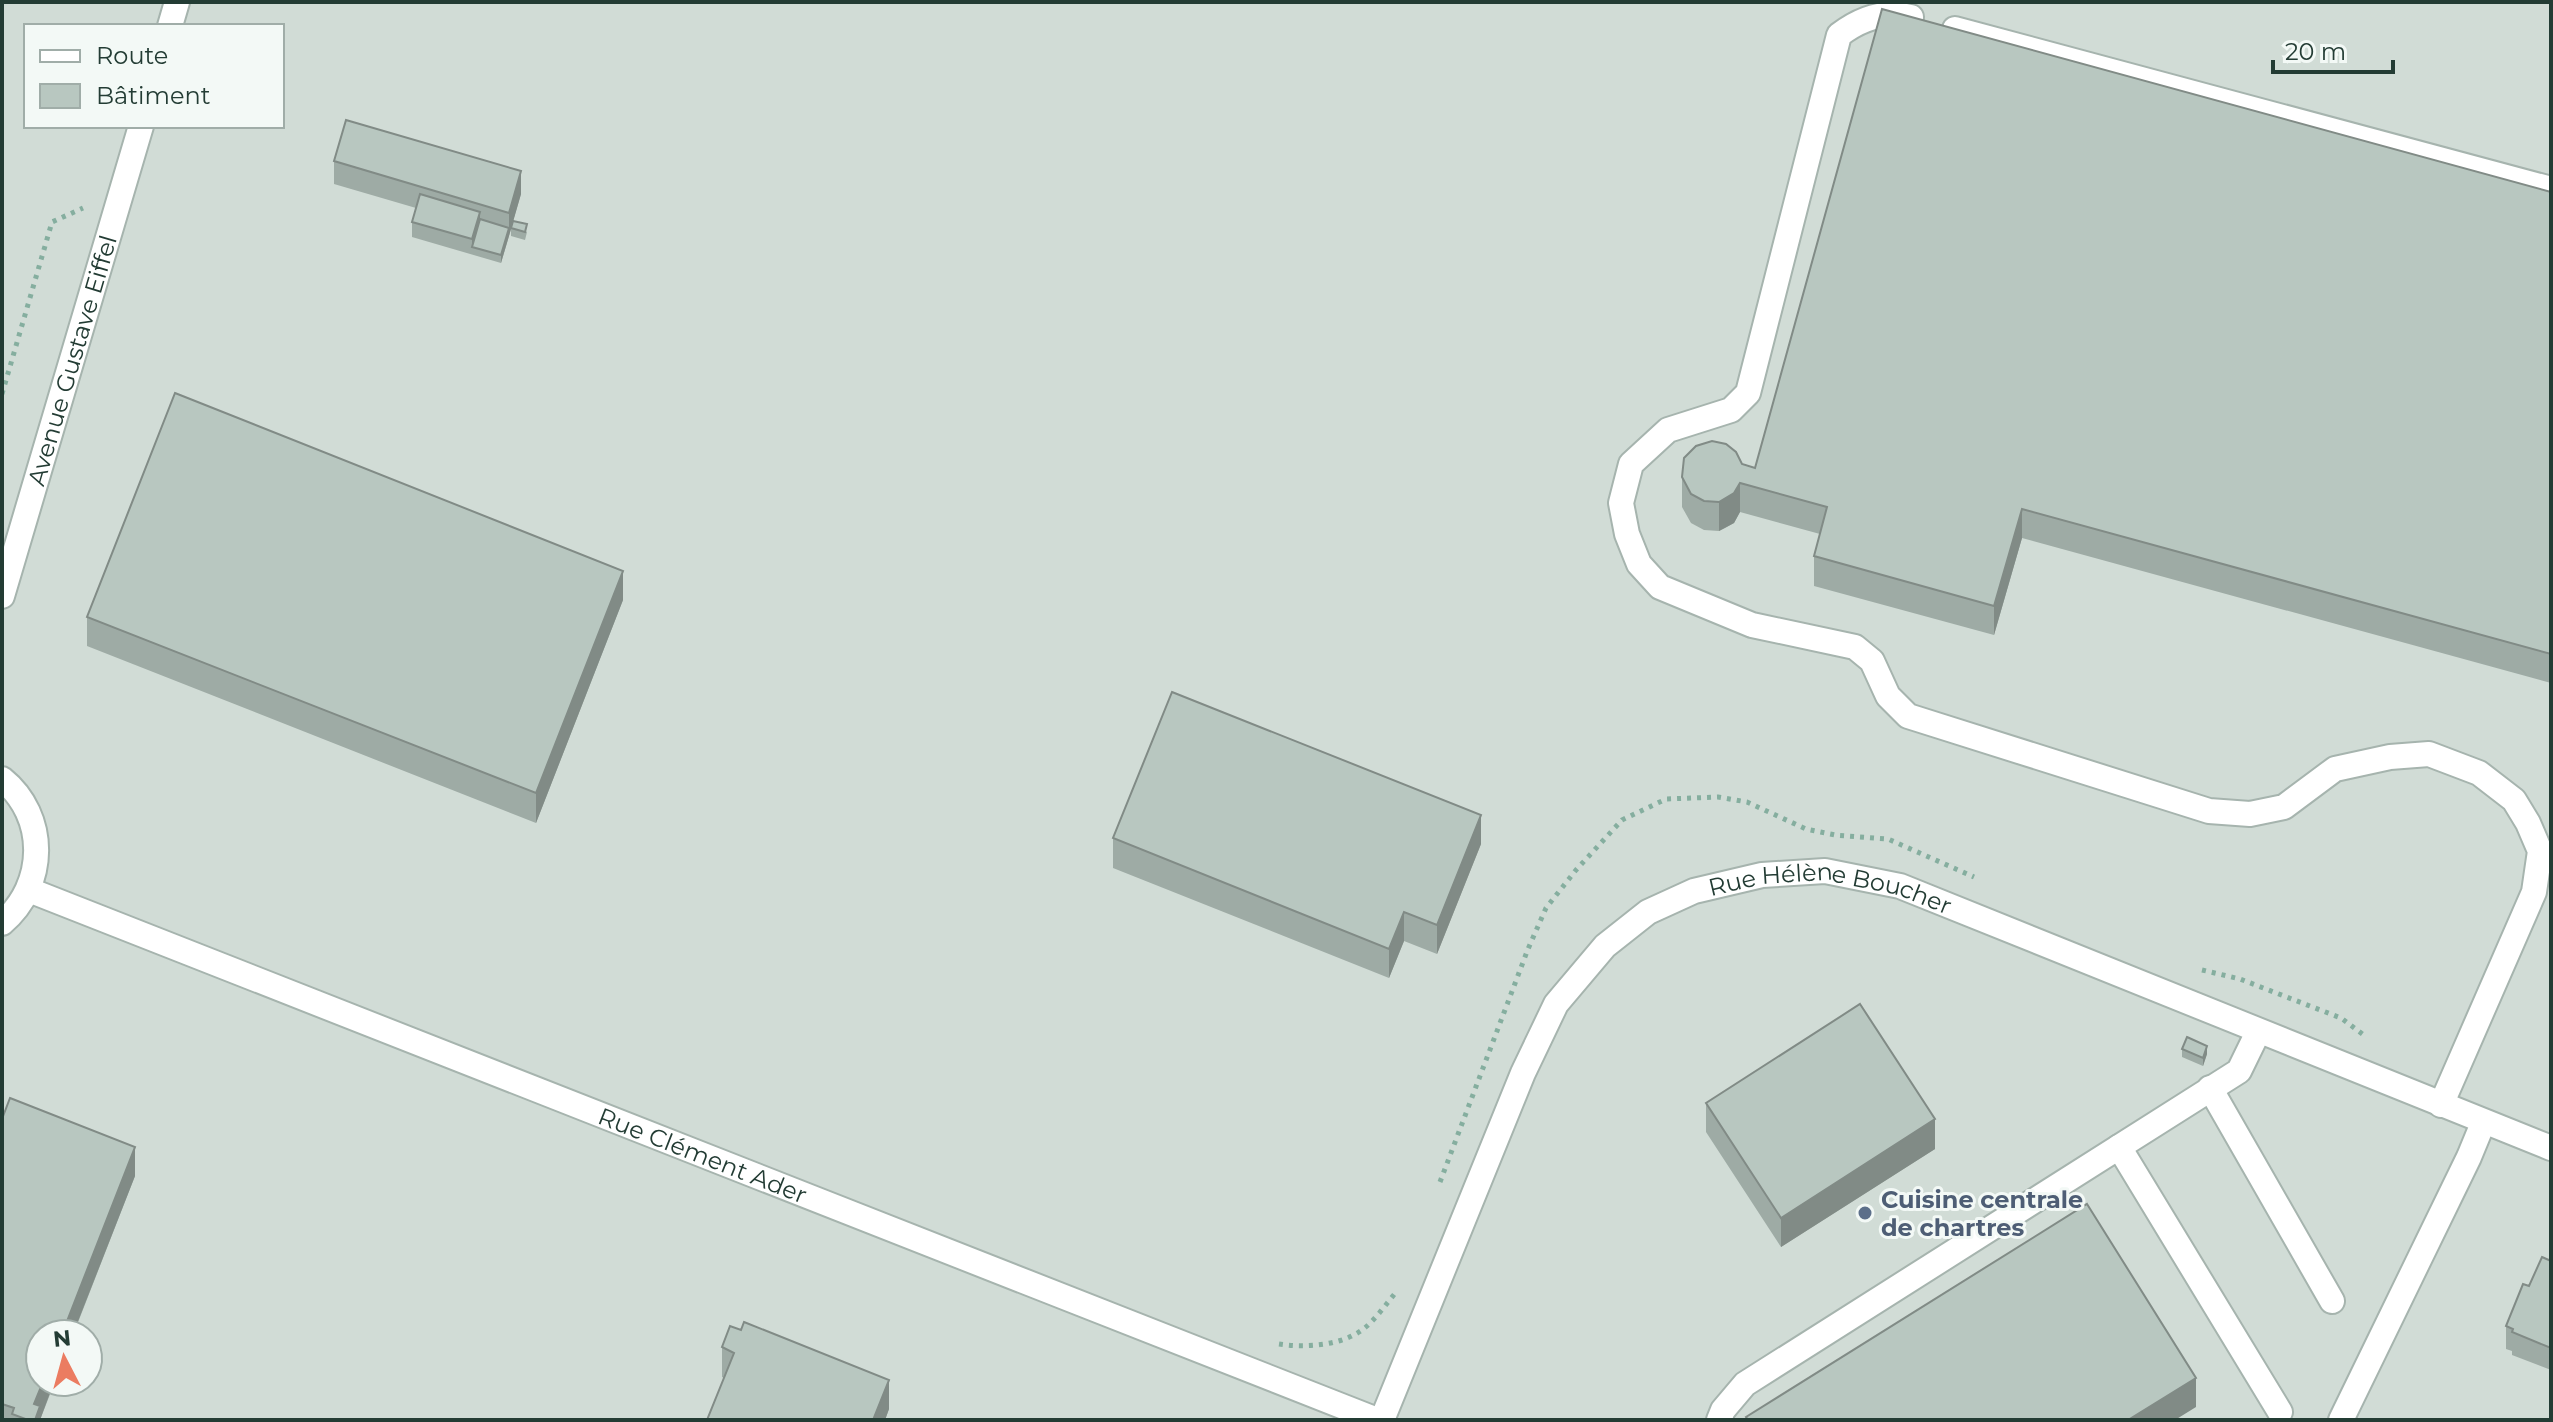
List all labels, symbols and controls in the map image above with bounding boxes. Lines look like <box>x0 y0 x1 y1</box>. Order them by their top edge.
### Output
legend <box>24 24 284 128</box>
scale bar <box>2273 24 2393 74</box>
text: 20 m <box>2285 37 2346 66</box>
text: Route <box>96 41 168 70</box>
text: Bâtiment <box>96 81 211 110</box>
street label: Avenue Gustave Eiffel <box>21 232 122 489</box>
street label: Rue Hélène Boucher <box>1705 856 1956 920</box>
street label: Rue Clément Ader <box>594 1101 811 1209</box>
place label: Cuisine centrale de chartres <box>1881 1185 2083 1242</box>
marker: Cuisine centrale de chartres <box>1856 1204 1874 1222</box>
north arrow <box>24 1318 104 1398</box>
text: N <box>52 1324 72 1353</box>

